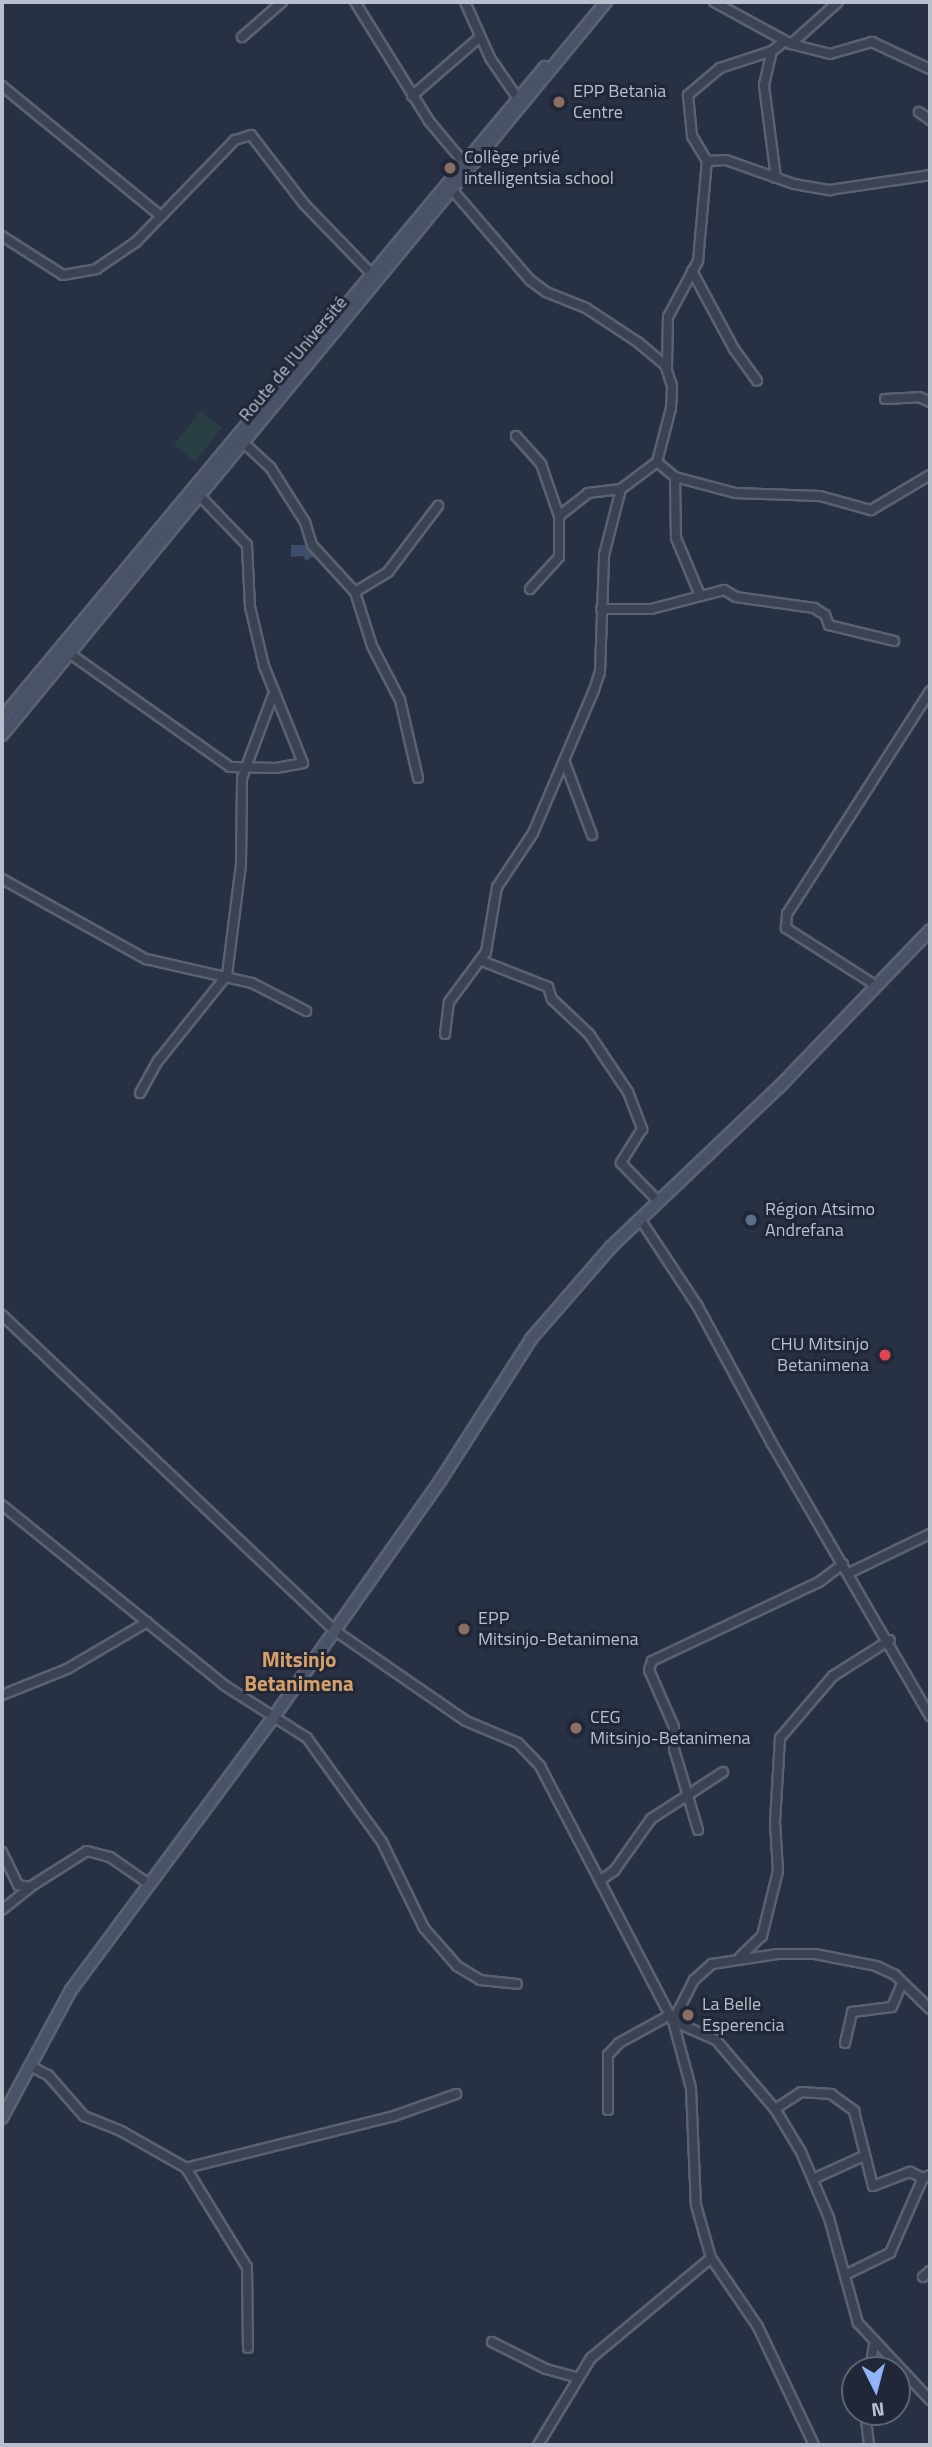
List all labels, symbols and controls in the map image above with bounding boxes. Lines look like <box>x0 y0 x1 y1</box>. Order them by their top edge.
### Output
place label: EPP Betania Centre <box>573 81 666 124</box>
marker: EPP Betania Centre <box>551 94 567 110</box>
place label: Collège privé intelligentsia school <box>464 147 614 190</box>
marker: Collège privé intelligentsia school <box>442 160 458 176</box>
street label: Route de l'Université <box>234 292 352 426</box>
place label: Région Atsimo Andrefana <box>765 1199 875 1242</box>
marker: Région Atsimo Andrefana <box>743 1212 759 1228</box>
place label: CHU Mitsinjo Betanimena <box>771 1334 869 1376</box>
marker: CHU Mitsinjo Betanimena <box>875 1345 895 1365</box>
place label: EPP Mitsinjo-Betanimena <box>478 1608 639 1650</box>
marker: EPP Mitsinjo-Betanimena <box>456 1621 472 1637</box>
district label: Mitsinjo Betanimena <box>244 1646 354 1696</box>
place label: CEG Mitsinjo-Betanimena <box>590 1707 751 1750</box>
marker: CEG Mitsinjo-Betanimena <box>568 1720 584 1736</box>
place label: La Belle Esperencia <box>702 1994 785 2036</box>
marker: La Belle Esperencia <box>680 2007 696 2023</box>
north arrow <box>841 2356 911 2426</box>
text: N <box>870 2395 886 2426</box>

